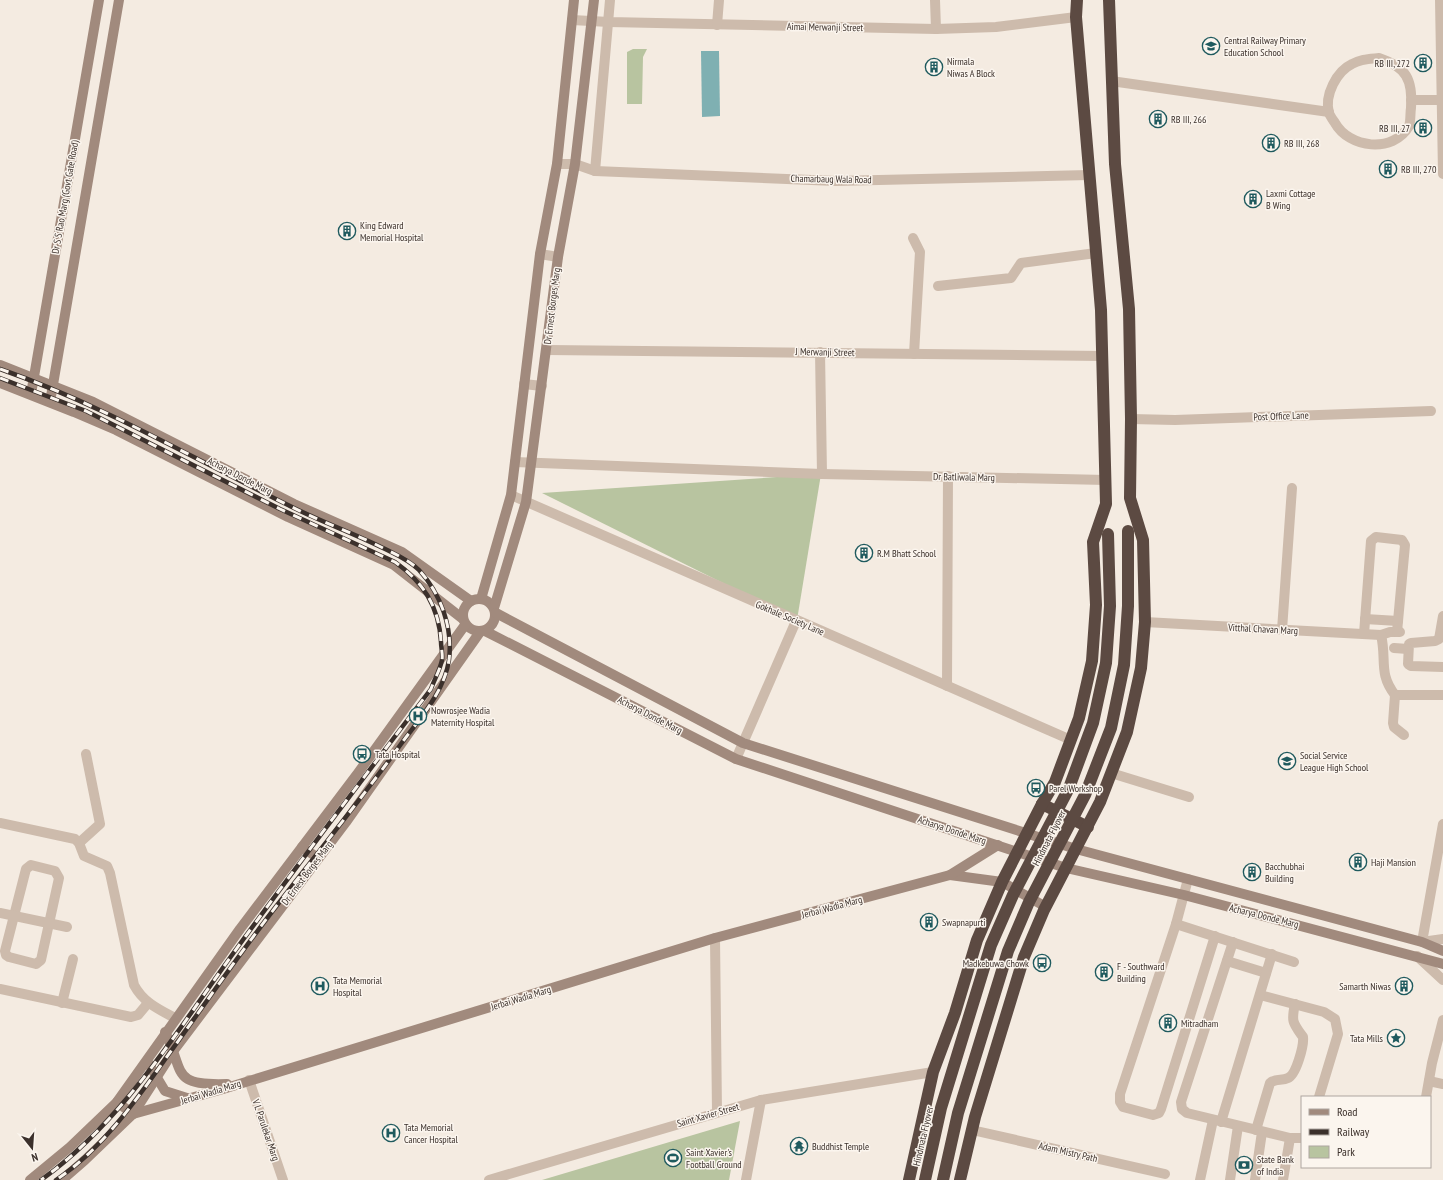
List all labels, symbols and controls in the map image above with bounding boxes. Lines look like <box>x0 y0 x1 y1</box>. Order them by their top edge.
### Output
street label: Aimai Merwanji Street <box>787 20 864 34</box>
place label: Central Railway Primary Education School <box>1224 34 1306 59</box>
school or university icon: Central Railway Primary Education School <box>1201 36 1221 56</box>
building icon: RB III, 272 <box>1413 53 1433 73</box>
place label: Nirmala Niwas A Block <box>947 55 995 80</box>
building icon: Nirmala Niwas A Block <box>924 57 944 77</box>
place label: RB III, 272 <box>1375 57 1410 70</box>
building icon: RB III, 266 <box>1148 109 1168 129</box>
place label: RB III, 266 <box>1171 113 1207 126</box>
building icon: RB III, 27 <box>1413 118 1433 138</box>
place label: RB III, 27 <box>1379 122 1410 135</box>
building icon: RB III, 268 <box>1261 133 1281 153</box>
place label: RB III, 268 <box>1284 137 1319 150</box>
street label: Dr S S Rao Marg (Govt Gate Road) <box>49 139 82 255</box>
building icon: RB III, 270 <box>1378 159 1398 179</box>
place label: RB III, 270 <box>1401 163 1437 176</box>
street label: Chamarbaug Wala Road <box>790 172 872 186</box>
place label: Laxmi Cottage B Wing <box>1266 187 1316 212</box>
building icon: Laxmi Cottage B Wing <box>1243 189 1263 209</box>
place label: King Edward Memorial Hospital <box>360 219 424 244</box>
building icon: King Edward Memorial Hospital <box>337 221 357 241</box>
street label: Dr Ernest Borges Marg <box>541 267 563 345</box>
street label: J Merwanji Street <box>794 345 855 359</box>
street label: Post Office Lane <box>1253 409 1309 423</box>
street label: Acharya Donde Marg <box>205 454 275 498</box>
street label: Dr Batliwala Marg <box>933 470 995 484</box>
building icon: R.M Bhatt School <box>854 543 874 563</box>
place label: R.M Bhatt School <box>877 547 937 560</box>
street label: Gokhale Society Lane <box>754 598 826 638</box>
street label: Vitthal Chavan Marg <box>1227 621 1298 637</box>
street label: Acharya Donde Marg <box>615 693 685 737</box>
place label: Nowrosjee Wadia Maternity Hospital <box>431 704 495 729</box>
hospital icon: Nowrosjee Wadia Maternity Hospital <box>408 706 428 726</box>
bus stop icon: Tata Hospital <box>352 744 372 764</box>
place label: Tata Hospital <box>375 748 421 761</box>
place label: Social Service League High School <box>1300 749 1369 774</box>
school or university icon: Social Service League High School <box>1277 751 1297 771</box>
bus stop icon: Parel Workshop <box>1026 778 1046 798</box>
place label: Parel Workshop <box>1049 782 1102 795</box>
street label: Hindmata Flyover <box>1029 808 1069 868</box>
street label: Acharya Donde Marg <box>916 813 988 847</box>
street label: Dr Ernest Borges Marg <box>279 838 335 908</box>
building icon: Haji Mansion <box>1348 852 1368 872</box>
place label: Haji Mansion <box>1371 856 1416 869</box>
place label: Bacchubhai Building <box>1265 860 1304 885</box>
building icon: Bacchubhai Building <box>1242 862 1262 882</box>
street label: Jerbai Wadia Marg <box>799 893 864 922</box>
street label: Acharya Donde Marg <box>1228 901 1300 931</box>
building icon: Swapnapurti <box>919 912 939 932</box>
place label: Swapnapurti <box>942 916 986 929</box>
bus stop icon: Madkebuwa Chowk <box>1032 953 1052 973</box>
place label: Madkebuwa Chowk <box>963 957 1029 970</box>
place label: F - Southward Building <box>1117 960 1165 985</box>
building icon: F - Southward Building <box>1094 962 1114 982</box>
place label: Tata Memorial Hospital <box>333 974 383 999</box>
hospital icon: Tata Memorial Hospital <box>310 976 330 996</box>
building icon: Samarth Niwas <box>1394 976 1414 996</box>
place label: Samarth Niwas <box>1339 980 1392 993</box>
street label: Jerbai Wadia Marg <box>488 983 553 1014</box>
building icon: Mitradham <box>1158 1013 1178 1033</box>
place label: Mitradham <box>1181 1017 1218 1030</box>
place icon: Tata Mills <box>1386 1028 1406 1048</box>
place label: Tata Mills <box>1350 1032 1384 1045</box>
street label: Jerbai Wadia Marg <box>178 1077 243 1108</box>
street label: V L Parulekar Marg <box>249 1096 283 1163</box>
legend <box>1301 1096 1431 1168</box>
street label: Saint Xavier Street <box>675 1100 741 1130</box>
text: Road <box>1337 1104 1357 1119</box>
street label: Hindmata Flyover <box>910 1105 936 1167</box>
place label: Tata Memorial Cancer Hospital <box>404 1121 459 1146</box>
hospital icon: Tata Memorial Cancer Hospital <box>381 1123 401 1143</box>
text: Railway <box>1337 1124 1370 1139</box>
north arrow <box>12 1128 52 1168</box>
temple icon: Buddhist Temple <box>789 1136 809 1156</box>
street label: Adam Mistry Path <box>1037 1139 1099 1165</box>
place label: Buddhist Temple <box>812 1140 869 1153</box>
text: Park <box>1337 1144 1355 1159</box>
place label: Saint Xavier's Football Ground <box>686 1146 742 1171</box>
sports icon: Saint Xavier's Football Ground <box>663 1148 683 1168</box>
text: N <box>30 1150 40 1165</box>
place label: State Bank of India <box>1257 1153 1294 1178</box>
bank icon: State Bank of India <box>1234 1155 1254 1175</box>

